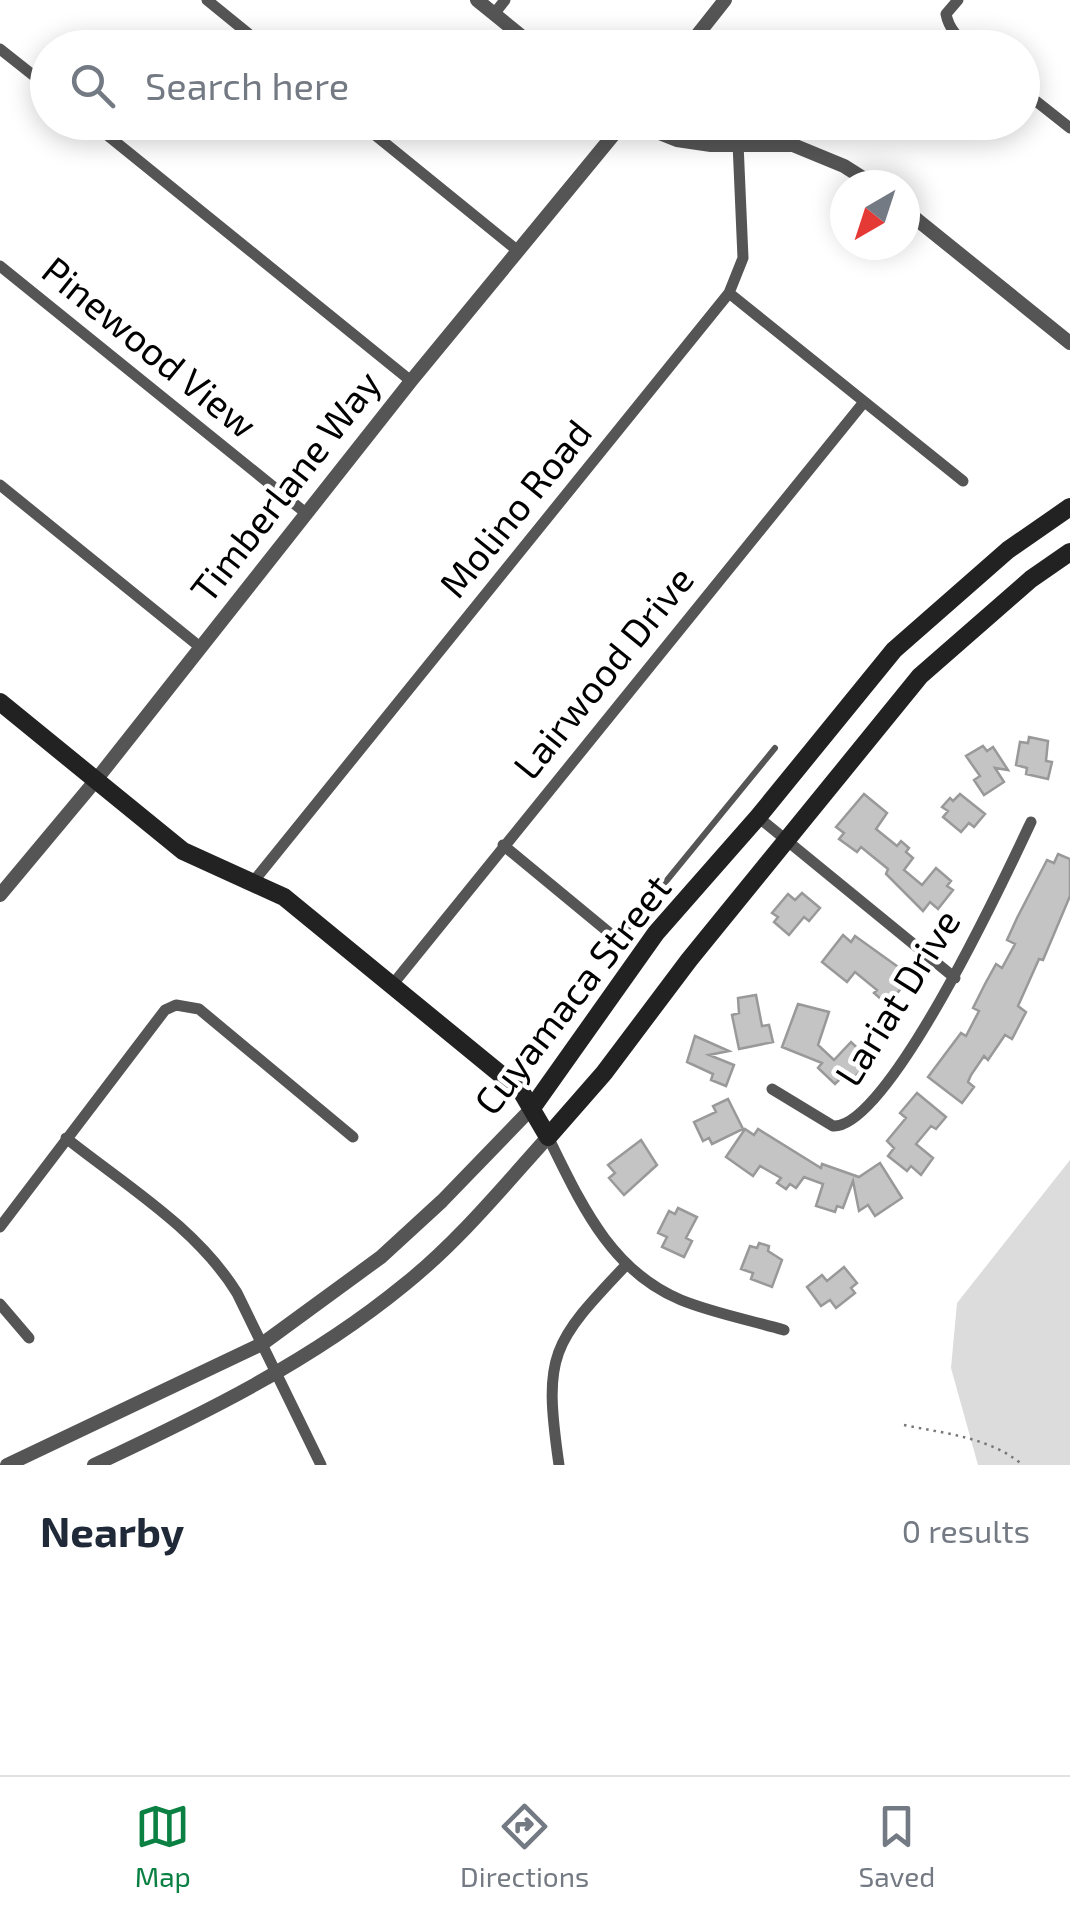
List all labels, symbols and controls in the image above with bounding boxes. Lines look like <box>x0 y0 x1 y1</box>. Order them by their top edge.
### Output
search box <box>30 30 1040 140</box>
icon: search <box>65 58 120 113</box>
text: Search here <box>145 62 349 108</box>
north arrow <box>830 170 920 260</box>
street label: Pinewood View <box>34 246 267 447</box>
street label: Timberlane Way <box>180 361 389 611</box>
street label: Molino Road <box>429 410 600 606</box>
street label: Lairwood Drive <box>503 556 702 787</box>
street label: Cuyamaca Street <box>463 865 679 1123</box>
street label: Lariat Drive <box>824 900 969 1094</box>
text: Nearby <box>40 1505 184 1555</box>
text: 0 results <box>902 1511 1030 1549</box>
tab: Map <box>135 1799 191 1893</box>
tab: Directions <box>460 1799 589 1893</box>
tab: Saved <box>859 1799 935 1893</box>

